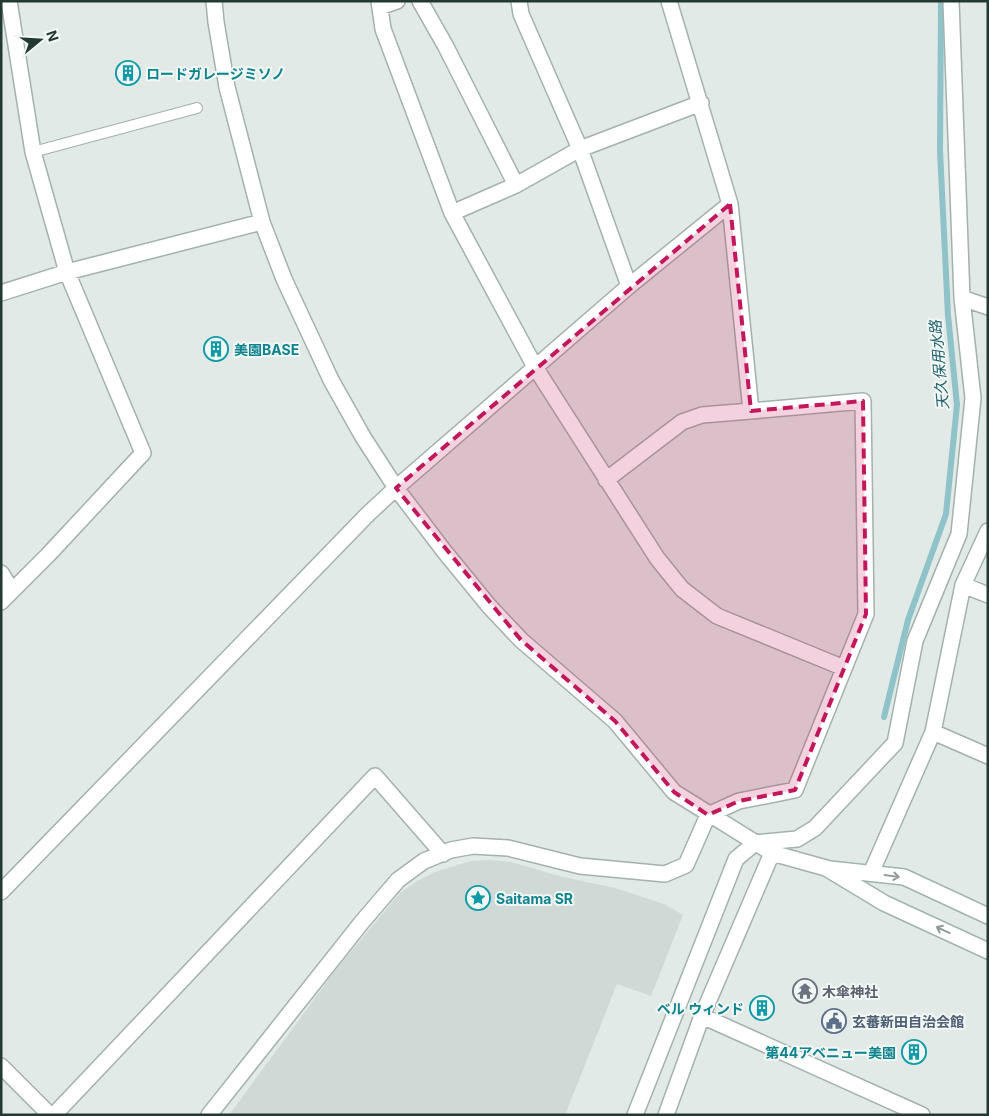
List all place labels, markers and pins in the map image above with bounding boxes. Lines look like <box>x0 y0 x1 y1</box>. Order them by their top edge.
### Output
building icon: ロードガレージミソノ <box>115 60 141 86</box>
place label: ロードガレージミソノ <box>146 65 285 82</box>
building icon: 美園BASE <box>203 336 229 362</box>
place label: 美園BASE <box>234 341 299 358</box>
place icon: Saitama SR <box>465 885 491 911</box>
place label: Saitama SR <box>496 890 573 907</box>
temple icon: 木傘神社 <box>792 978 818 1004</box>
place label: 木傘神社 <box>822 983 878 1000</box>
building icon: ベル ウィンド <box>749 995 775 1021</box>
place label: ベル ウィンド <box>657 1000 744 1017</box>
public building icon: 玄蕃新田自治会館 <box>821 1008 847 1034</box>
place label: 玄蕃新田自治会館 <box>852 1013 964 1030</box>
building icon: 第44アベニュー美園 <box>901 1039 927 1065</box>
place label: 第44アベニュー美園 <box>765 1044 896 1061</box>

